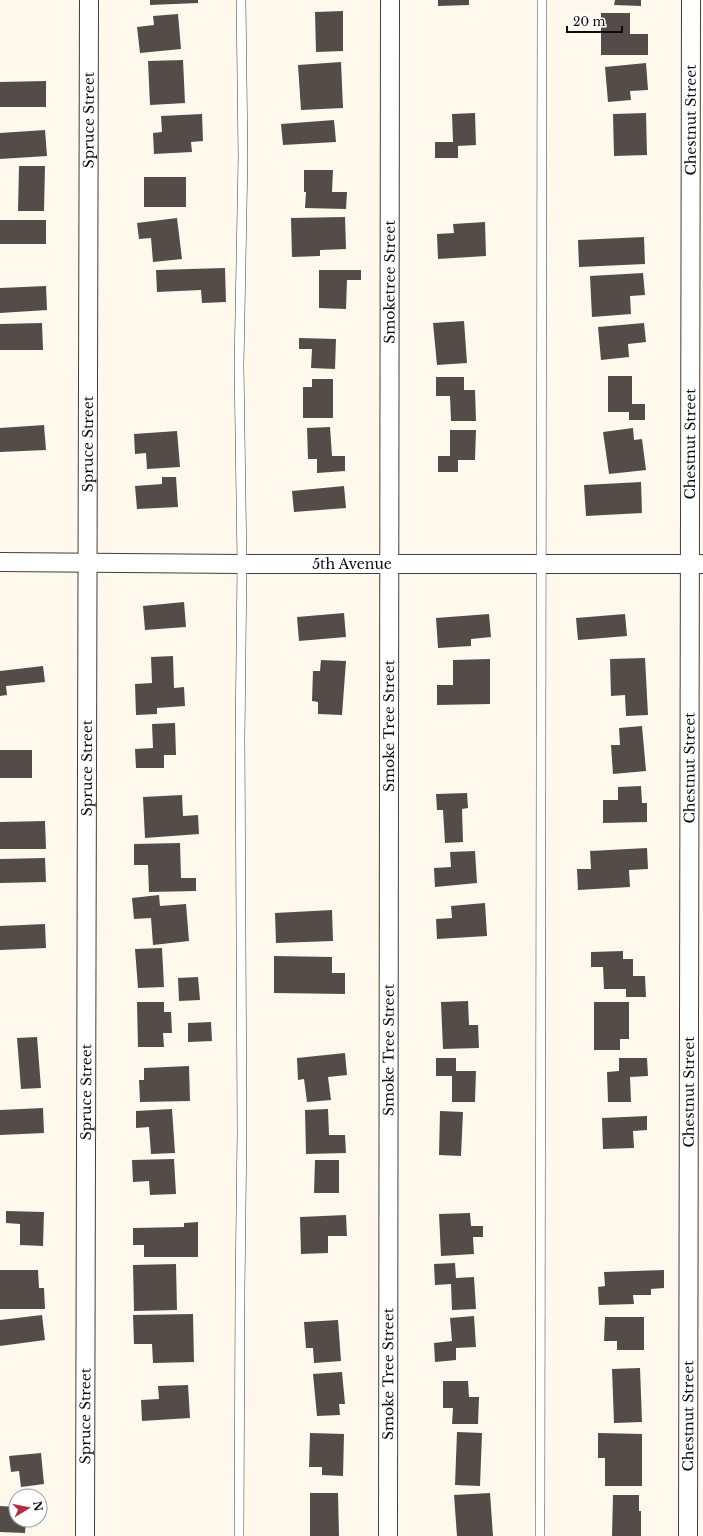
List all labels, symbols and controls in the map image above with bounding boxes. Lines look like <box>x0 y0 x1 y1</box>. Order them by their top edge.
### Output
scale bar <box>567 8 622 34</box>
text: 20 m <box>573 14 605 29</box>
street label: Chestnut Street <box>682 64 700 176</box>
street label: Spruce Street <box>80 71 98 168</box>
street label: Smoketree Street <box>381 220 399 344</box>
street label: Chestnut Street <box>681 388 699 500</box>
street label: Spruce Street <box>79 395 97 492</box>
street label: 5th Avenue <box>312 555 392 573</box>
street label: Smoke Tree Street <box>380 659 398 792</box>
street label: Chestnut Street <box>680 712 699 824</box>
street label: Spruce Street <box>78 719 96 816</box>
street label: Smoke Tree Street <box>380 983 398 1116</box>
street label: Chestnut Street <box>680 1036 698 1148</box>
street label: Spruce Street <box>77 1043 95 1140</box>
street label: Smoke Tree Street <box>379 1307 397 1440</box>
street label: Chestnut Street <box>679 1360 697 1472</box>
street label: Spruce Street <box>76 1367 94 1464</box>
north arrow <box>8 1488 48 1528</box>
text: N <box>30 1500 46 1513</box>

